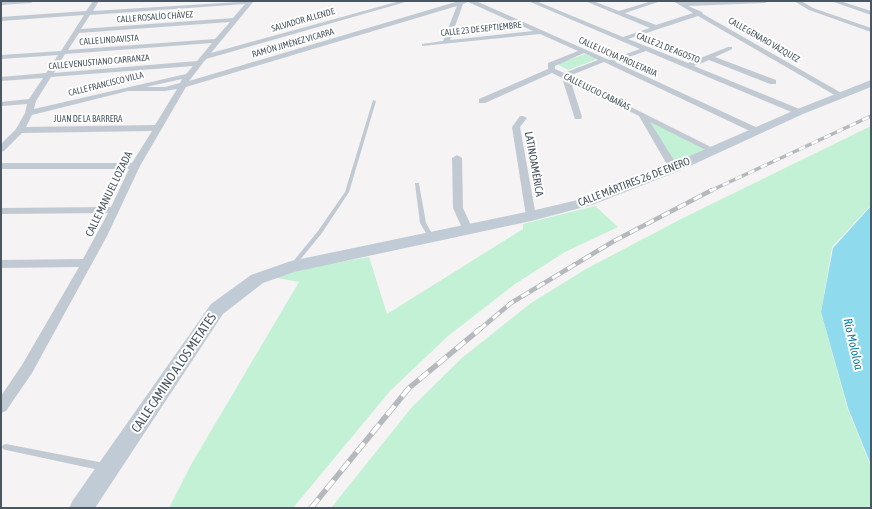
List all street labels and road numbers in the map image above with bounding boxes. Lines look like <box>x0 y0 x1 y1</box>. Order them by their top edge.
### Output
street label: SALVADOR ALLENDE <box>270 6 336 34</box>
street label: CALLE ROSALÍO CHÁVEZ <box>117 9 193 25</box>
street label: CALLE GENARO VÁZQUEZ <box>726 15 802 65</box>
street label: CALLE 23 DE SEPTIEMBRE <box>440 19 522 39</box>
street label: RAMÓN JIMÉNEZ VICARRA <box>251 26 335 60</box>
street label: CALLE 21 DE AGOSTO <box>635 30 701 66</box>
street label: CALLE LINDAVISTA <box>79 33 139 47</box>
street label: CALLE LUCHA PROLETARIA <box>577 35 659 79</box>
street label: CALLE VENUSTIANO CARRANZA <box>48 52 150 72</box>
street label: CALLE FRANCISCO VILLA <box>67 69 145 99</box>
street label: CALLE LUCIO CABAÑAS <box>562 71 632 113</box>
street label: JUAN DE LA BARRERA <box>54 114 122 124</box>
street label: LATINOAMÉRICA <box>522 130 546 198</box>
street label: CALLE MANUEL LOZADA <box>83 149 135 239</box>
street label: CALLE MÁRTIRES 26 DE ENERO <box>576 154 692 210</box>
street label: CALLE CAMINO A LOS METATES <box>128 310 220 436</box>

